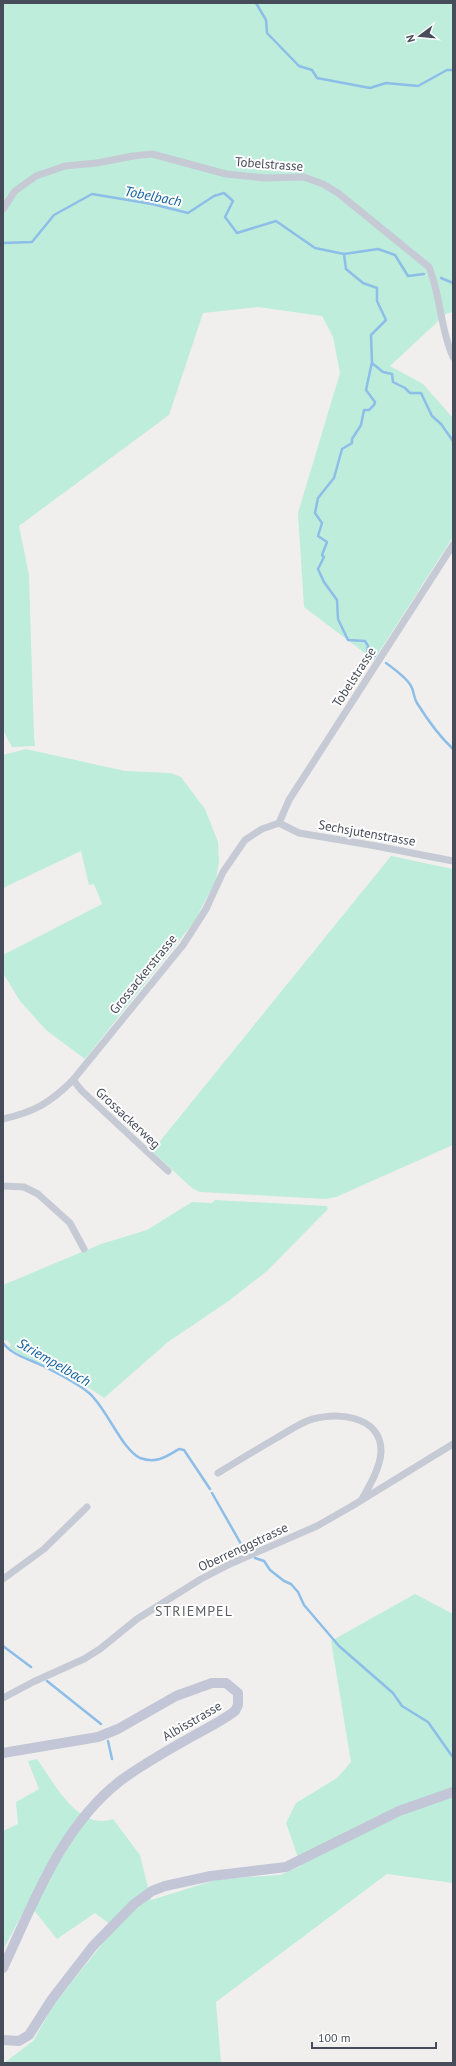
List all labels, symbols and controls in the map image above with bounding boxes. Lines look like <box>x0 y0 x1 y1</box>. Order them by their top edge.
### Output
north arrow <box>400 16 440 56</box>
text: N <box>403 33 418 44</box>
street label: Tobelstrasse <box>234 153 304 175</box>
water label: Tobelbach <box>123 182 183 210</box>
street label: Tobelstrasse <box>328 644 380 710</box>
street label: Sechsjutenstrasse <box>317 816 417 850</box>
street label: Grossackerstrasse <box>106 931 180 1017</box>
street label: Grossackerweg <box>92 1084 164 1152</box>
water label: Striempelbach <box>14 1334 94 1390</box>
street label: Oberrenggstrasse <box>195 1519 291 1575</box>
district label: STRIEMPEL <box>155 1602 233 1620</box>
street label: Albisstrasse <box>159 1697 225 1745</box>
scale bar <box>312 2024 436 2050</box>
text: 100 m <box>318 2030 351 2045</box>

